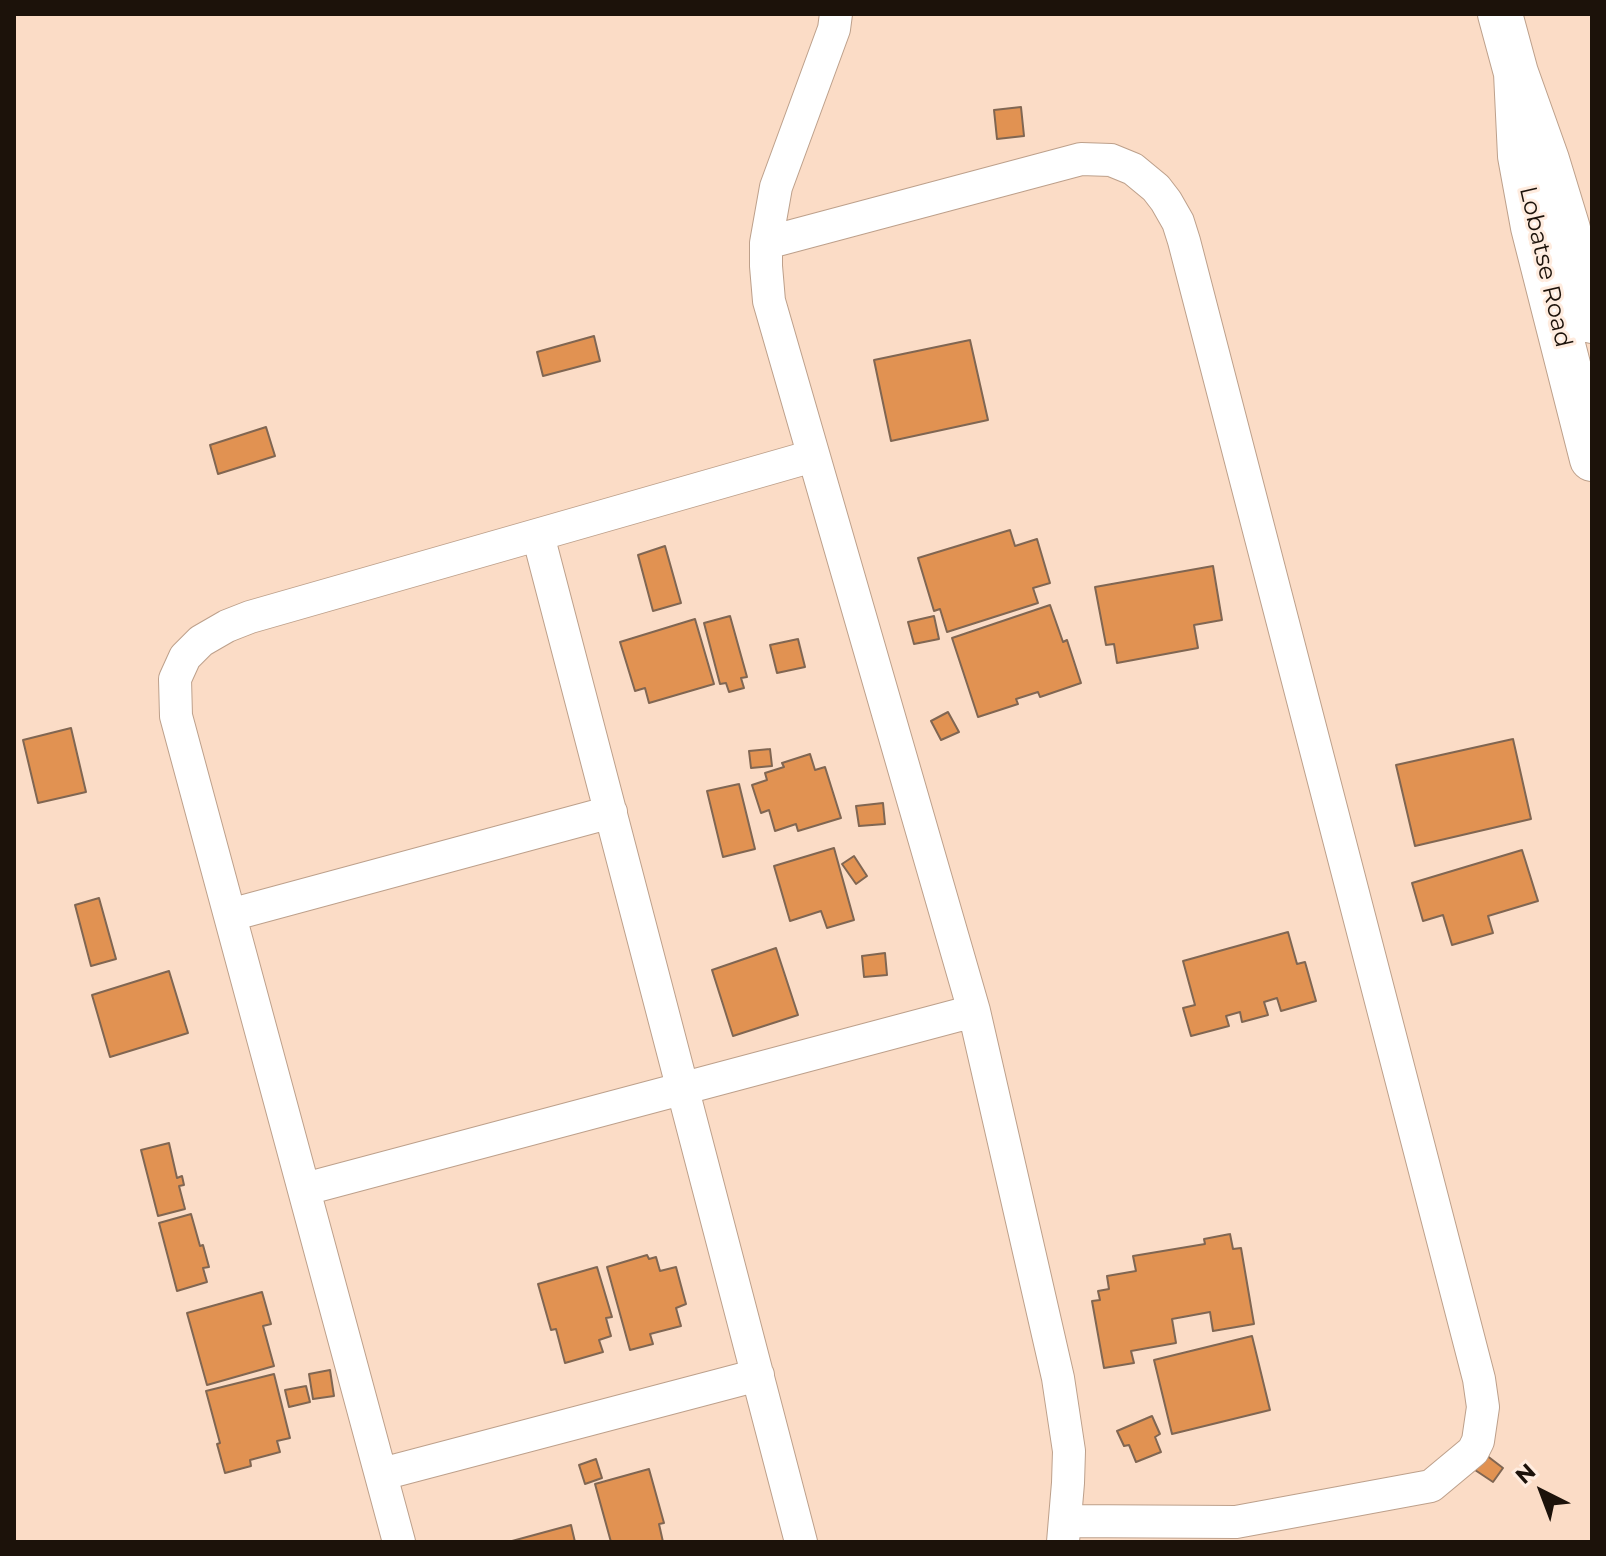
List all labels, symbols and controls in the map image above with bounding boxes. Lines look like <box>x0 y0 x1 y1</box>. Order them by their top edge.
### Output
street label: Lobatse Road <box>1512 184 1578 350</box>
north arrow <box>1502 1452 1582 1532</box>
text: N <box>1510 1458 1541 1490</box>

